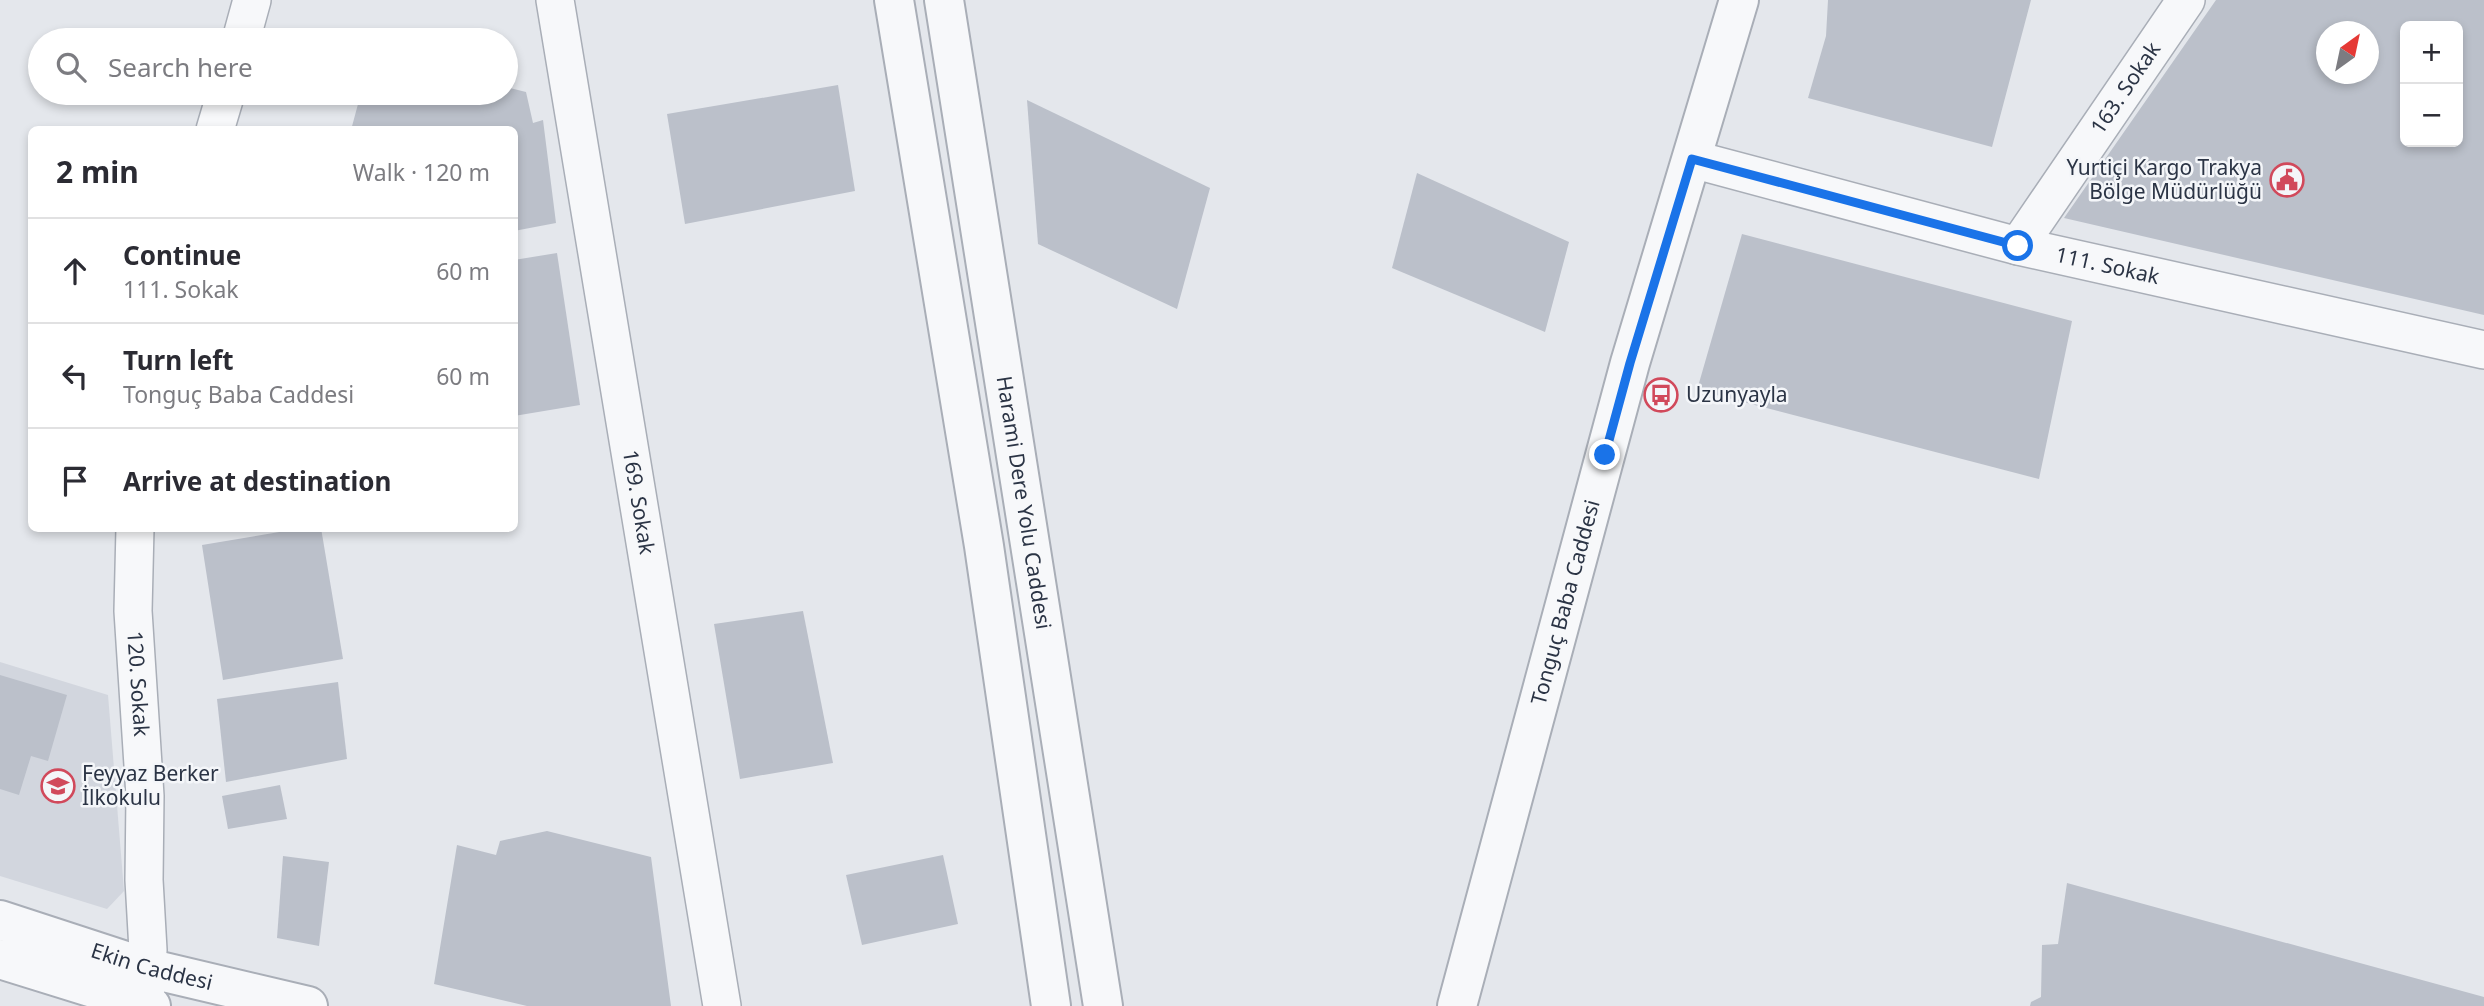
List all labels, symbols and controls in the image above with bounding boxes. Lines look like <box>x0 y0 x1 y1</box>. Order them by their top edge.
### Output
north arrow <box>2316 21 2379 84</box>
map controls <box>2400 21 2463 147</box>
button: + <box>2400 21 2463 84</box>
search box <box>28 28 518 105</box>
street label: 163. Sokak <box>2084 36 2167 139</box>
icon: search <box>52 48 90 86</box>
text: Search here <box>108 49 253 85</box>
button: − <box>2400 84 2463 147</box>
text: 2 min <box>56 151 139 192</box>
place label: Yurtiçi Kargo Trakya Bölge Müdürlüğü <box>2066 153 2262 205</box>
text: Walk · 120 m <box>353 156 490 188</box>
public building icon: Yurtiçi Kargo Trakya Bölge Müdürlüğü <box>2268 161 2306 199</box>
route start <box>2002 230 2033 261</box>
text: Continue <box>123 237 241 273</box>
street label: 111. Sokak <box>2053 240 2163 290</box>
icon: ahead <box>56 252 94 290</box>
text: 60 m <box>436 255 490 287</box>
text: 111. Sokak <box>123 273 239 305</box>
text: Turn left <box>123 342 234 378</box>
icon: left <box>56 357 94 395</box>
text: 60 m <box>436 360 490 392</box>
street label: Harami Dere Yolu Caddesi <box>991 374 1058 631</box>
bus stop icon: Uzunyayla <box>1642 376 1680 414</box>
text: Tonguç Baba Caddesi <box>123 378 354 410</box>
place label: Uzunyayla <box>1686 380 1788 408</box>
route end <box>1589 439 1620 470</box>
street label: 169. Sokak <box>617 448 662 557</box>
icon: arrive <box>56 462 94 500</box>
text: Arrive at destination <box>123 463 392 499</box>
street label: Tonguç Baba Caddesi <box>1524 496 1606 708</box>
street label: 120. Sokak <box>121 630 156 738</box>
place label: Feyyaz Berker İlkokulu <box>82 759 219 811</box>
school or university icon: Feyyaz Berker İlkokulu <box>39 767 77 805</box>
street label: Ekin Caddesi <box>88 936 216 996</box>

